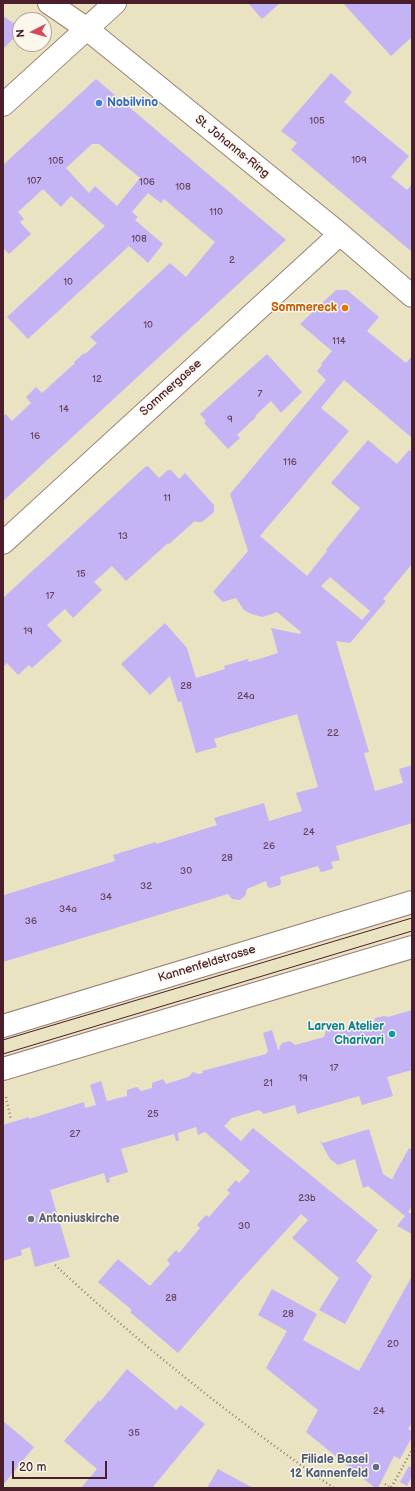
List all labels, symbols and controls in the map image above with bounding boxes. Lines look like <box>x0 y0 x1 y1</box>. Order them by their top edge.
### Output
north arrow <box>12 12 52 52</box>
text: N <box>14 28 27 38</box>
place label: Nobilvino <box>107 96 158 110</box>
marker: Nobilvino <box>94 98 104 108</box>
street label: St. Johanns-Ring <box>192 113 272 181</box>
house number: 105 <box>309 115 325 127</box>
house number: 109 <box>351 154 367 166</box>
house number: 105 <box>48 155 64 167</box>
house number: 107 <box>27 175 41 187</box>
house number: 106 <box>139 176 155 188</box>
house number: 108 <box>175 181 191 193</box>
house number: 110 <box>209 206 223 218</box>
house number: 108 <box>131 233 147 245</box>
house number: 2 <box>229 254 235 266</box>
house number: 10 <box>63 276 73 288</box>
place label: Sommereck <box>271 301 337 315</box>
marker: Sommereck <box>340 303 350 313</box>
house number: 10 <box>143 319 153 331</box>
house number: 114 <box>332 335 346 347</box>
street label: Sommergasse <box>137 357 205 419</box>
house number: 12 <box>92 373 102 385</box>
house number: 7 <box>258 388 262 400</box>
house number: 14 <box>59 403 69 415</box>
house number: 9 <box>227 413 233 425</box>
house number: 16 <box>30 430 40 442</box>
house number: 116 <box>283 456 297 468</box>
house number: 11 <box>163 492 171 504</box>
house number: 13 <box>118 530 128 542</box>
house number: 15 <box>76 568 86 580</box>
house number: 17 <box>46 590 54 602</box>
house number: 19 <box>23 625 33 637</box>
house number: 28 <box>180 680 192 692</box>
house number: 24a <box>237 690 255 702</box>
house number: 22 <box>327 727 339 739</box>
house number: 24 <box>303 826 315 838</box>
house number: 26 <box>263 840 275 852</box>
house number: 28 <box>221 852 233 864</box>
house number: 30 <box>180 865 192 877</box>
house number: 32 <box>140 880 152 892</box>
house number: 34 <box>100 891 112 903</box>
house number: 34a <box>59 903 77 915</box>
house number: 36 <box>25 915 37 927</box>
street label: Kannenfeldstrasse <box>156 942 258 986</box>
place label: Larven Atelier Charivari <box>308 1020 384 1048</box>
marker: Larven Atelier Charivari <box>387 1029 397 1039</box>
house number: 17 <box>330 1062 338 1074</box>
house number: 19 <box>298 1072 308 1084</box>
house number: 21 <box>263 1077 273 1089</box>
house number: 25 <box>147 1108 159 1120</box>
house number: 27 <box>70 1128 80 1140</box>
house number: 23b <box>298 1192 316 1204</box>
place label: Antoniuskirche <box>39 1212 120 1226</box>
marker: Antoniuskirche <box>26 1214 36 1224</box>
house number: 30 <box>238 1220 250 1232</box>
house number: 28 <box>165 1292 177 1304</box>
house number: 28 <box>282 1308 294 1320</box>
house number: 20 <box>387 1338 399 1350</box>
house number: 24 <box>373 1405 385 1417</box>
house number: 35 <box>128 1427 140 1439</box>
scale bar <box>14 1453 109 1479</box>
place label: Filiale Basel 12 Kannenfeld <box>290 1453 368 1481</box>
text: 20 m <box>19 1460 46 1475</box>
marker: Filiale Basel 12 Kannenfeld <box>371 1462 381 1472</box>

